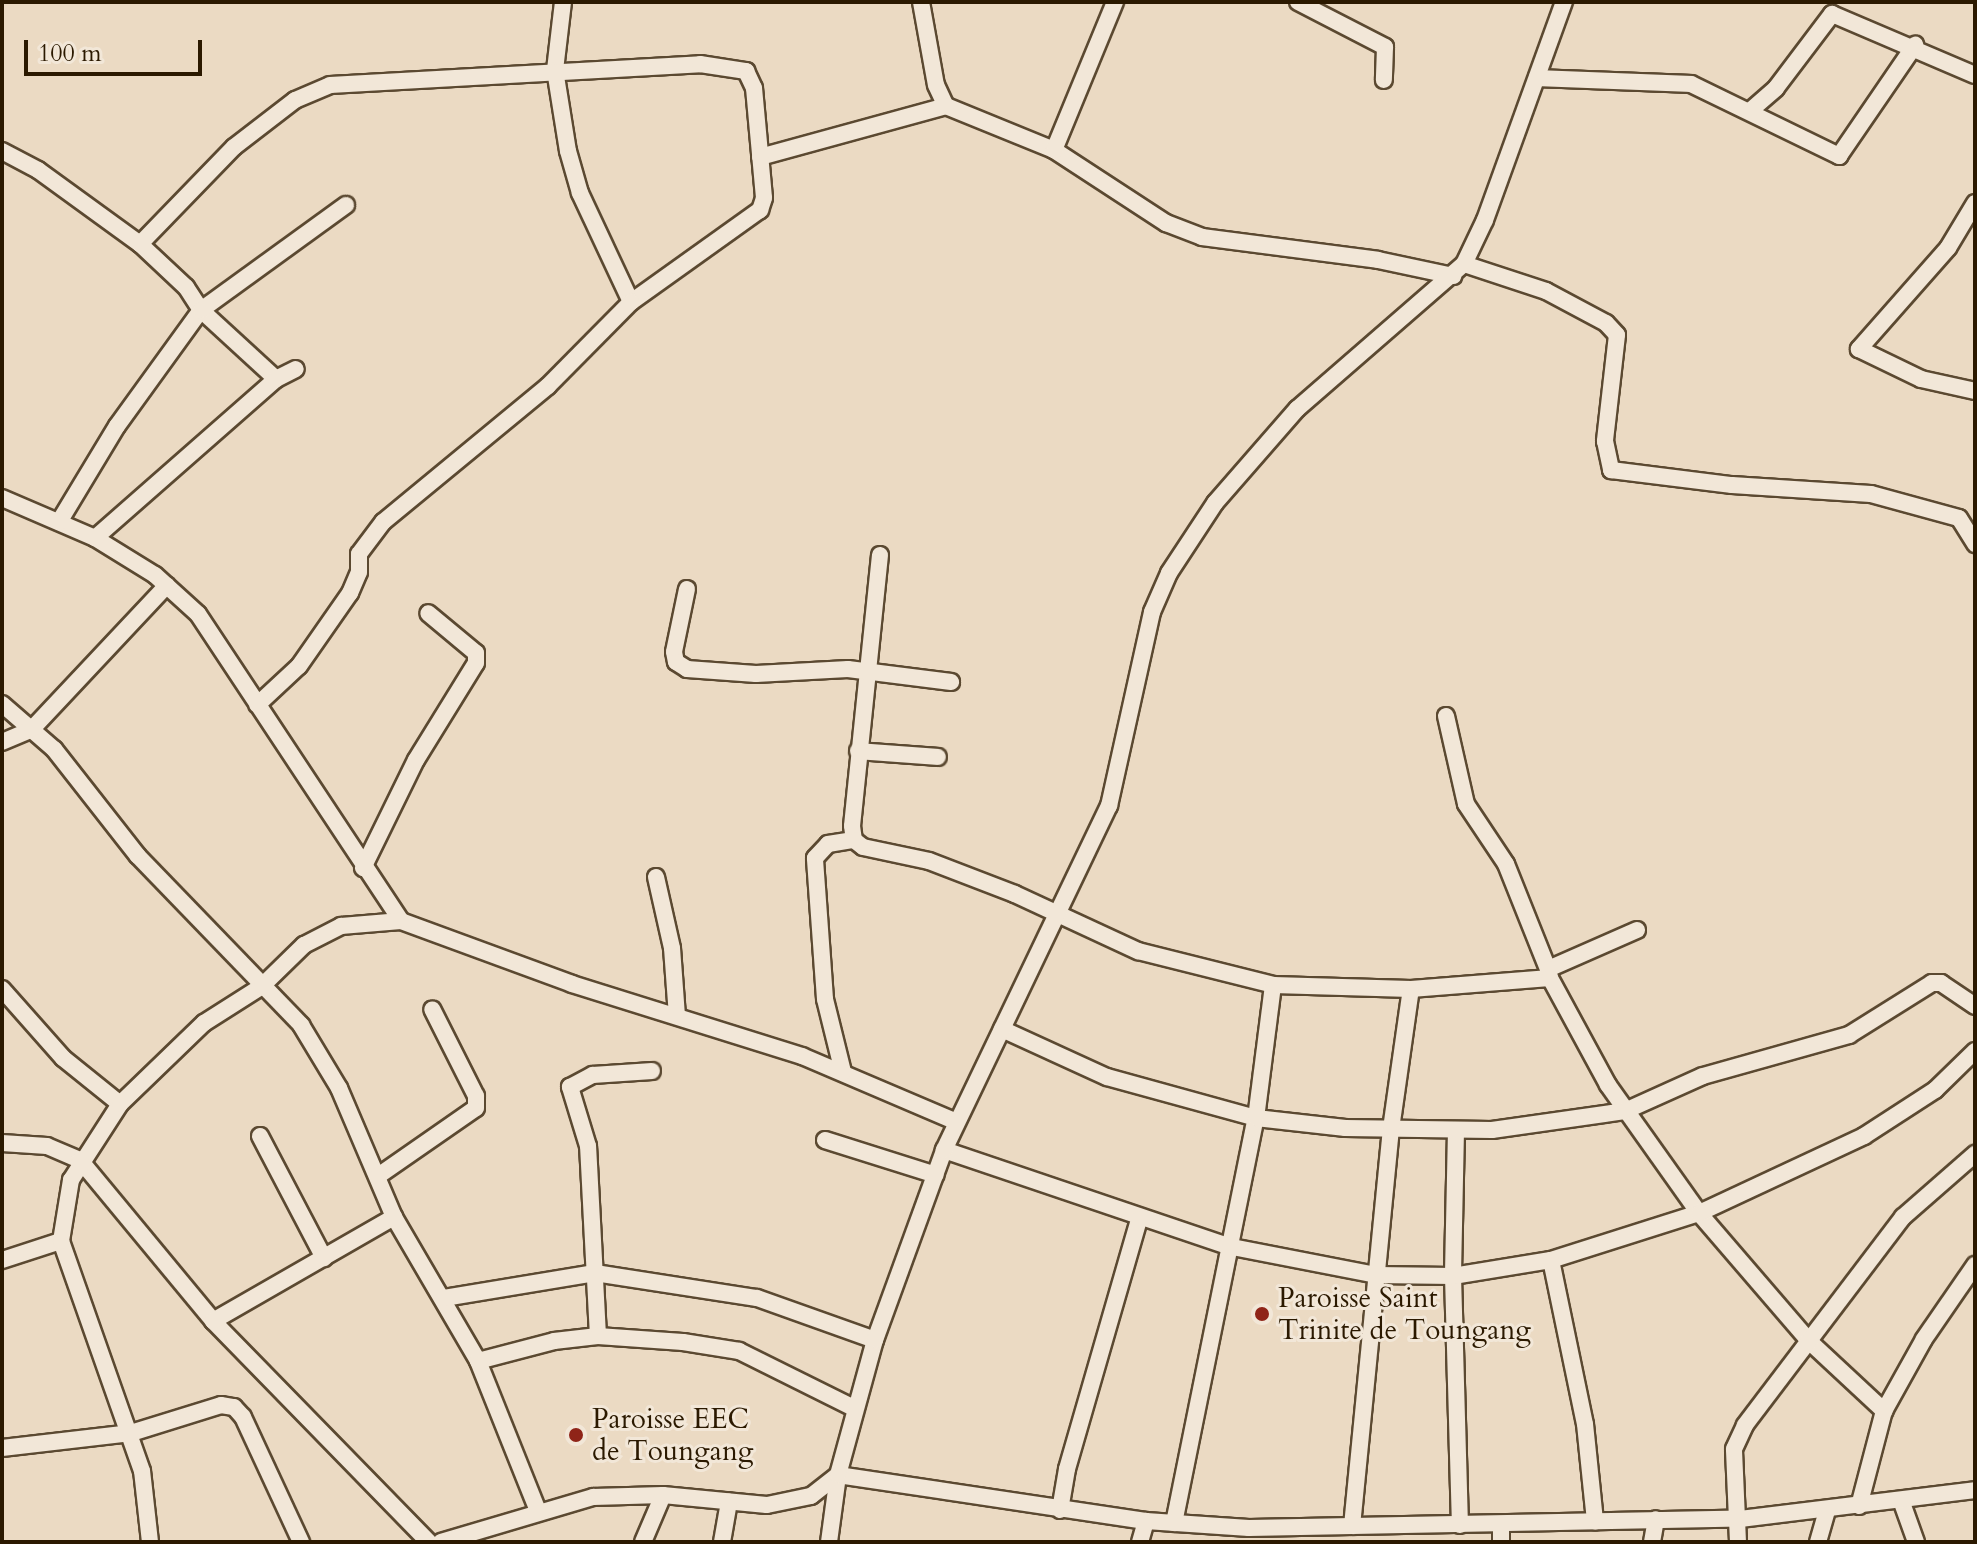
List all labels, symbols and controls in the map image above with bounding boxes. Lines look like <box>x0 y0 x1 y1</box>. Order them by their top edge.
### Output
scale bar <box>28 24 206 74</box>
text: 100 m <box>38 37 102 70</box>
place label: Paroisse Saint Trinite de Toungang <box>1278 1281 1531 1347</box>
marker: Paroisse Saint Trinite de Toungang <box>1253 1305 1271 1323</box>
place label: Paroisse EEC de Toungang <box>592 1402 753 1468</box>
marker: Paroisse EEC de Toungang <box>567 1426 585 1444</box>

